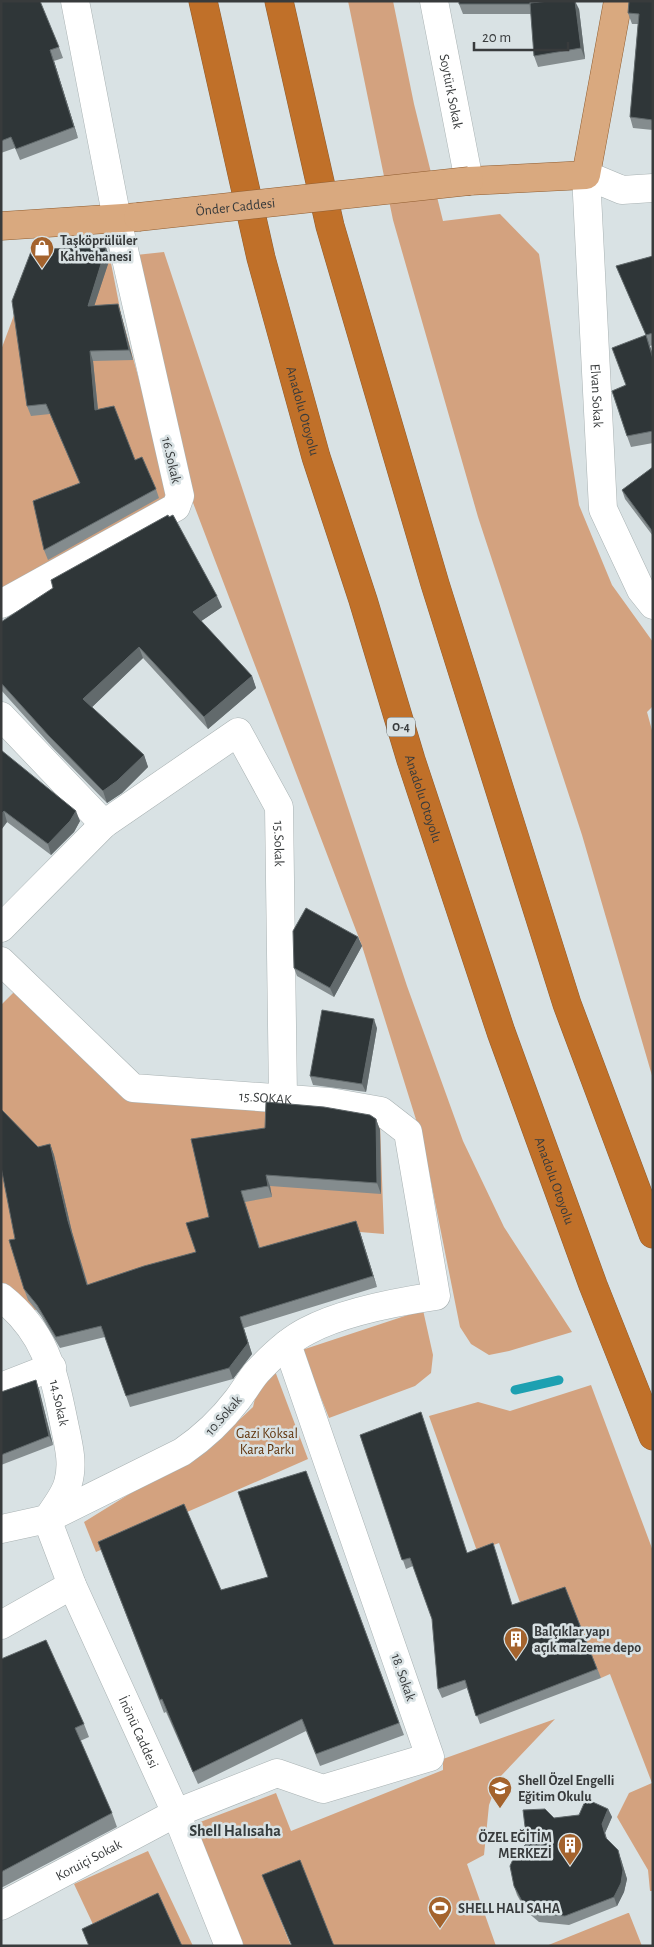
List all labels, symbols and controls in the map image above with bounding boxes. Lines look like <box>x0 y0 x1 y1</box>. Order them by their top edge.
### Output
scale bar <box>474 20 568 52</box>
text: 20 m <box>482 30 511 45</box>
street label: Soytürk Sokak <box>436 53 465 131</box>
street label: Önder Caddesi <box>195 196 276 219</box>
place label: Taşköprülüler Kahvehanesi <box>60 234 138 264</box>
shop icon: Taşköprülüler Kahvehanesi <box>29 235 55 269</box>
street label: Elvan Sokak <box>588 363 605 429</box>
street label: Anadolu Otoyolu <box>283 365 321 457</box>
street label: 16.Sokak <box>159 436 183 485</box>
road number: O-4 <box>387 718 415 736</box>
street label: Anadolu Otoyolu <box>402 753 444 845</box>
street label: 15.Sokak <box>271 820 286 867</box>
street label: 15.SOKAK <box>239 1090 293 1107</box>
street label: Anadolu Otoyolu <box>532 1135 576 1226</box>
street label: 14.Sokak <box>47 1378 71 1428</box>
street label: 10.Sokak <box>203 1393 245 1438</box>
park label: Gazi Köksal Kara Parkı <box>236 1427 298 1457</box>
place label: Balçıklar yapı açık malzeme depo <box>534 1625 641 1655</box>
building icon: Balçıklar yapı açık malzeme depo <box>503 1626 529 1660</box>
street label: 18. Sokak <box>388 1652 418 1703</box>
street label: İnönü Caddesi <box>116 1693 161 1770</box>
place label: Shell Özel Engelli Eğitim Okulu <box>518 1772 614 1804</box>
school or university icon: Shell Özel Engelli Eğitim Okulu <box>487 1775 513 1809</box>
district label: Shell Halısaha <box>189 1823 281 1839</box>
place label: ÖZEL EĞİTİM MERKEZİ <box>478 1829 552 1861</box>
building icon: ÖZEL EĞİTİM MERKEZİ <box>557 1832 583 1866</box>
street label: Koruiçi Sokak <box>54 1837 125 1884</box>
sports icon: SHELL HALI SAHA <box>427 1895 453 1929</box>
place label: SHELL HALI SAHA <box>458 1902 561 1916</box>

